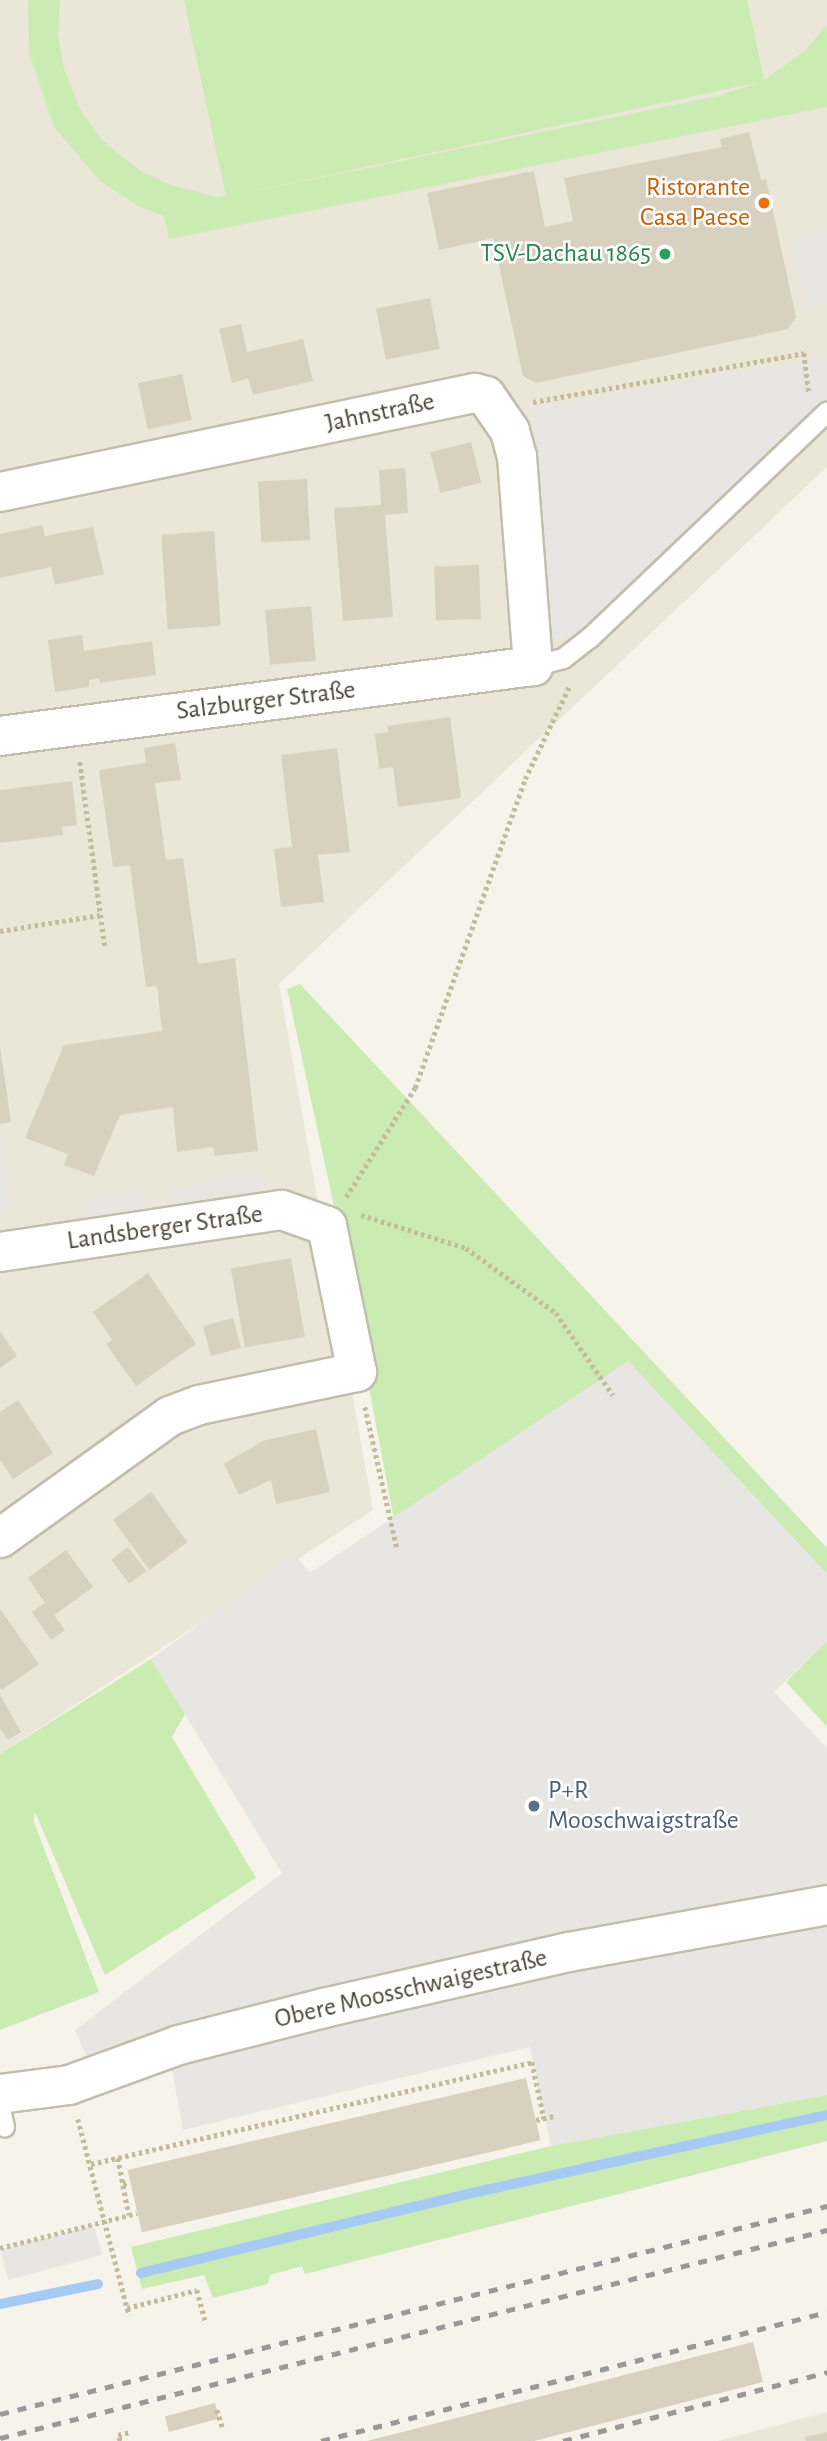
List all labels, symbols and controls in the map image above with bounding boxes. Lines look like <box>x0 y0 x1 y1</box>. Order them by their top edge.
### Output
place label: Ristorante Casa Paese <box>640 172 750 234</box>
marker: Ristorante Casa Paese <box>756 195 772 211</box>
place label: TSV-Dachau 1865 <box>480 238 651 270</box>
marker: TSV-Dachau 1865 <box>657 246 673 262</box>
street label: Jahnstraße <box>323 386 437 440</box>
street label: Salzburger Straße <box>175 675 357 727</box>
street label: Landsberger Straße <box>65 1199 265 1257</box>
place label: P+R Mooschwaigstraße <box>548 1775 739 1837</box>
marker: P+R Mooschwaigstraße <box>526 1798 542 1814</box>
street label: Obere Moosschwaigestraße <box>272 1942 550 2036</box>

